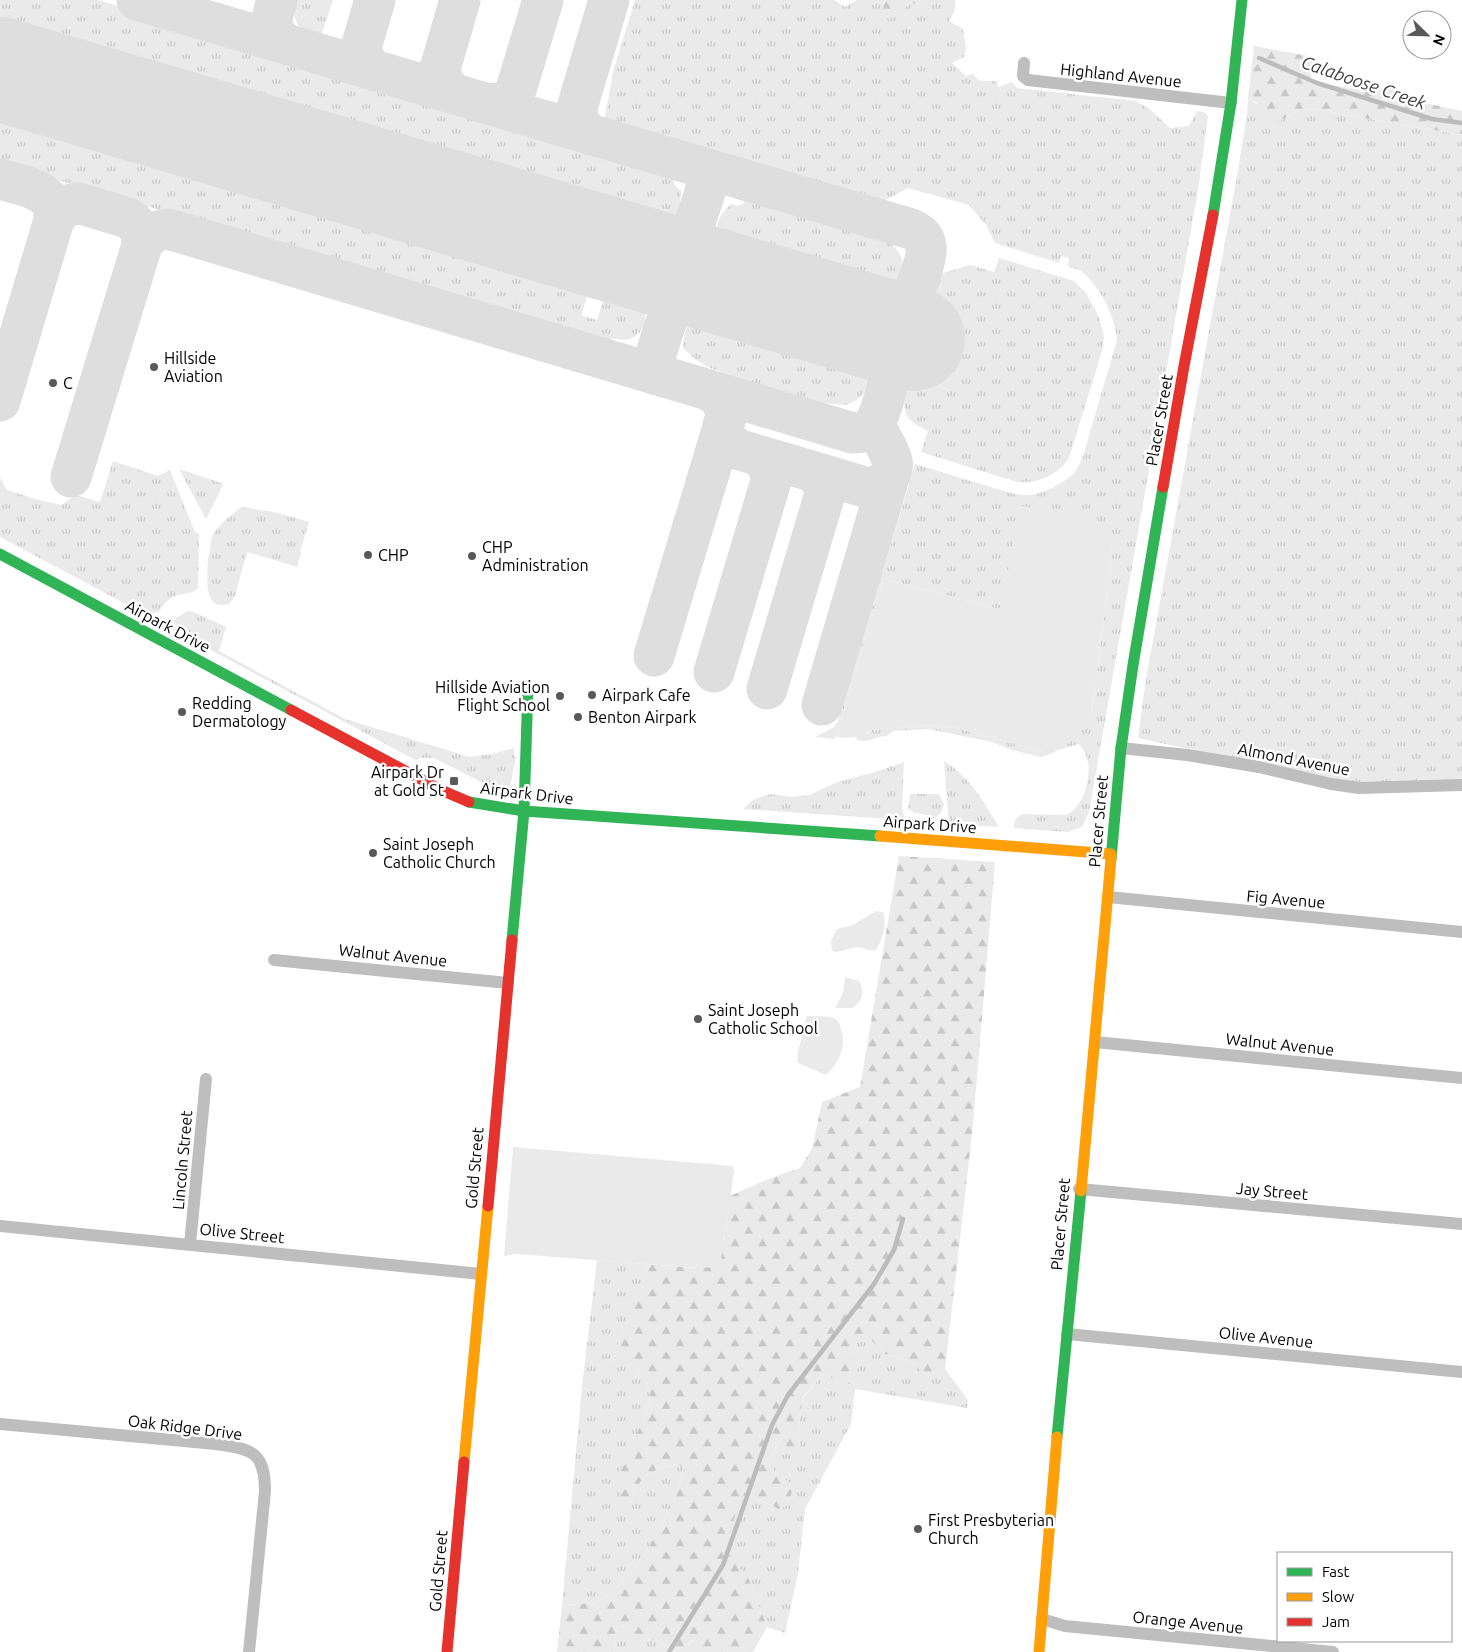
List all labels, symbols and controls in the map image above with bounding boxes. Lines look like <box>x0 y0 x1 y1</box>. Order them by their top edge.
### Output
north arrow <box>1402 10 1452 60</box>
text: N <box>1430 32 1448 48</box>
water label: Calaboose Creek <box>1299 51 1430 113</box>
street label: Highland Avenue <box>1059 60 1183 90</box>
place label: Hillside Aviation <box>164 349 223 385</box>
marker: Hillside Aviation <box>148 361 160 373</box>
street label: Placer Street <box>1142 372 1176 467</box>
place label: C <box>63 374 73 392</box>
marker: C <box>47 377 59 389</box>
place label: CHP Administration <box>482 538 589 574</box>
place label: CHP <box>378 546 409 564</box>
marker: CHP <box>362 549 374 561</box>
marker: CHP Administration <box>466 550 478 562</box>
street label: Airpark Drive <box>122 596 214 656</box>
place label: Hillside Aviation Flight School <box>435 678 550 714</box>
place label: Airpark Cafe <box>602 686 691 704</box>
marker: Airpark Cafe <box>586 689 598 701</box>
marker: Hillside Aviation Flight School <box>554 690 566 702</box>
place label: Redding Dermatology <box>192 694 287 730</box>
marker: Redding Dermatology <box>176 706 188 718</box>
place label: Benton Airpark <box>588 708 697 726</box>
marker: Benton Airpark <box>572 711 584 723</box>
street label: Almond Avenue <box>1236 739 1352 779</box>
place label: Airpark Dr at Gold St <box>371 763 445 799</box>
street label: Placer Street <box>1085 773 1111 868</box>
marker: Airpark Dr at Gold St <box>448 775 460 787</box>
street label: Airpark Drive <box>479 778 575 808</box>
street label: Airpark Drive <box>883 812 977 836</box>
place label: Saint Joseph Catholic Church <box>383 835 496 871</box>
marker: Saint Joseph Catholic Church <box>367 847 379 859</box>
street label: Fig Avenue <box>1246 887 1326 911</box>
street label: Walnut Avenue <box>338 940 448 970</box>
place label: Saint Joseph Catholic School <box>708 1001 818 1037</box>
marker: Saint Joseph Catholic School <box>692 1013 704 1025</box>
street label: Walnut Avenue <box>1225 1029 1335 1059</box>
street label: Lincoln Street <box>169 1109 195 1210</box>
street label: Gold Street <box>461 1126 487 1210</box>
street label: Placer Street <box>1047 1176 1073 1271</box>
street label: Jay Street <box>1235 1179 1309 1203</box>
street label: Olive Street <box>199 1220 286 1246</box>
street label: Olive Avenue <box>1218 1323 1314 1351</box>
street label: Oak Ridge Drive <box>127 1411 243 1443</box>
place label: First Presbyterian Church <box>928 1511 1054 1547</box>
marker: First Presbyterian Church <box>912 1523 924 1535</box>
street label: Gold Street <box>425 1529 451 1613</box>
legend <box>1277 1552 1452 1642</box>
text: Fast <box>1322 1563 1350 1580</box>
text: Slow <box>1322 1588 1355 1605</box>
street label: Orange Avenue <box>1132 1607 1244 1637</box>
text: Jam <box>1322 1613 1350 1630</box>

